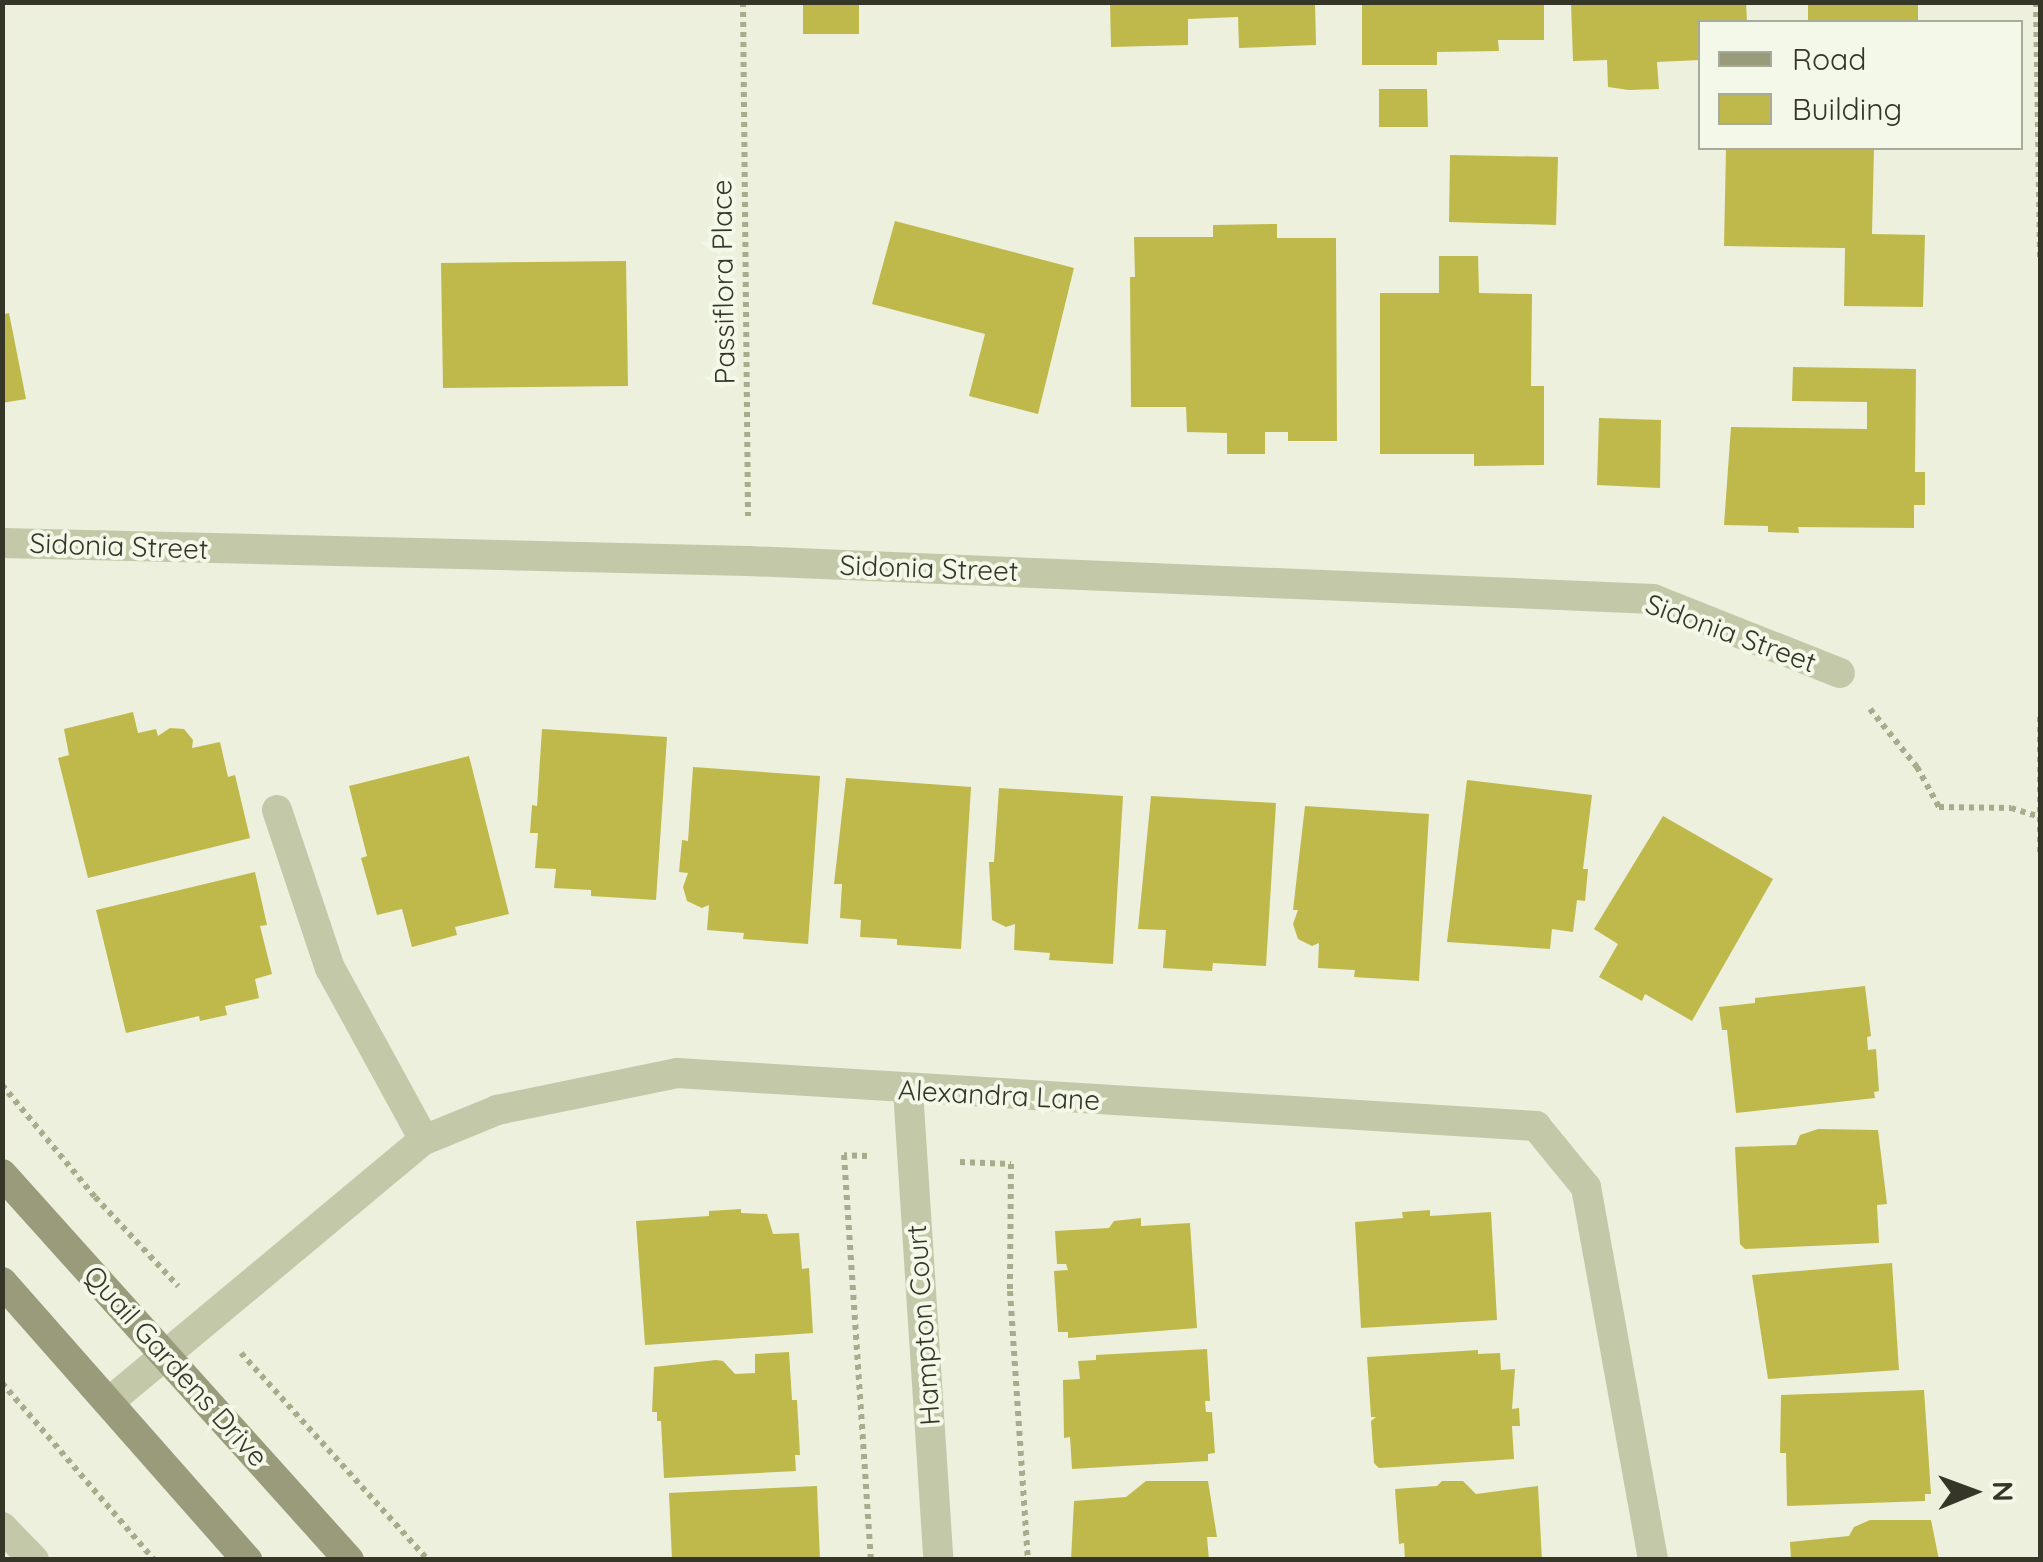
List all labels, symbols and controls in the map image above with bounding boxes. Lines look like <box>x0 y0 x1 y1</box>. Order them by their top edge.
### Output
legend <box>1698 20 2023 150</box>
text: Road <box>1792 40 1866 78</box>
text: Building <box>1792 90 1902 128</box>
street label: Passiflora Place <box>704 179 742 385</box>
street label: Sidonia Street <box>29 526 209 566</box>
street label: Sidonia Street <box>839 548 1019 588</box>
street label: Sidonia Street <box>1641 587 1821 679</box>
street label: Alexandra Lane <box>897 1073 1101 1117</box>
street label: Hampton Court <box>899 1224 947 1426</box>
street label: Quail Gardens Drive <box>77 1259 275 1473</box>
north arrow <box>1923 1442 2023 1542</box>
text: N <box>1986 1481 2021 1502</box>

